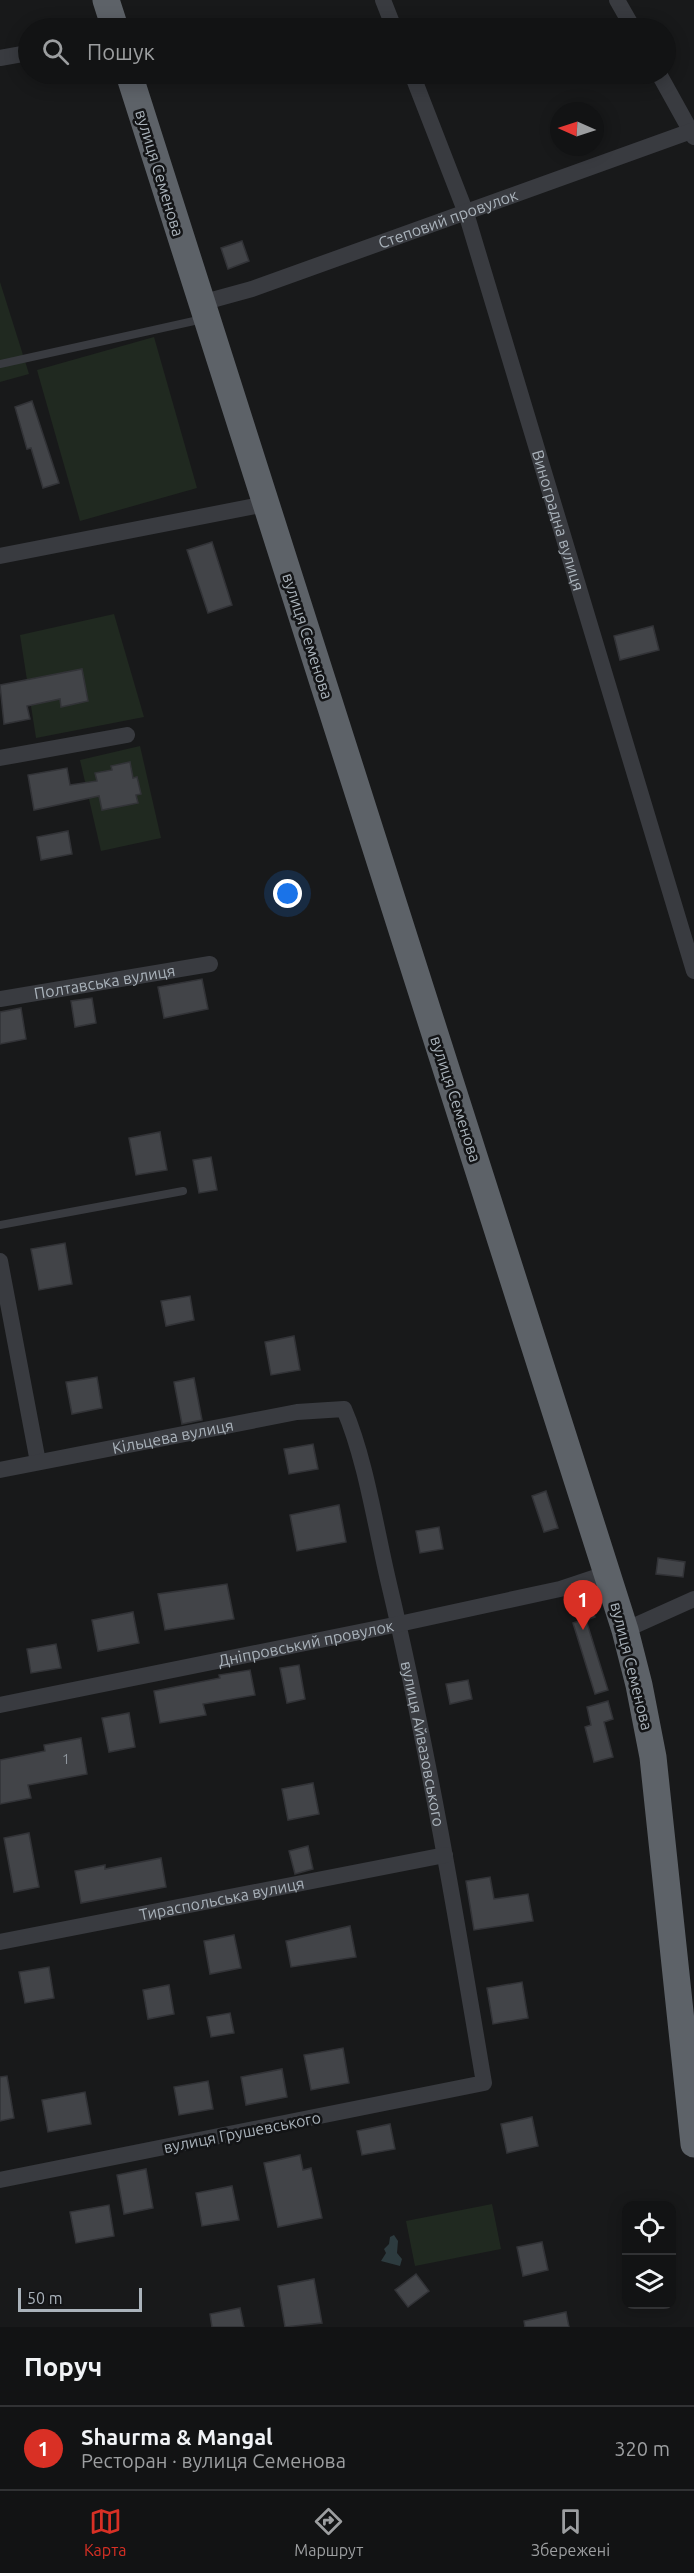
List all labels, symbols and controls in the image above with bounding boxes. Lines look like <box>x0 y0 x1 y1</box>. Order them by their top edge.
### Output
search box <box>18 18 676 84</box>
icon: search <box>39 35 72 68</box>
text: Пошук <box>87 39 155 64</box>
north arrow <box>550 102 604 156</box>
street label: вулиця Семенова <box>132 107 188 239</box>
street label: Степовий провулок <box>376 185 520 252</box>
street label: Виноградна вулиця <box>529 448 588 593</box>
street label: вулиця Семенова <box>279 571 337 701</box>
your location <box>273 879 302 908</box>
street label: Полтавська вулиця <box>33 961 177 1002</box>
street label: вулиця Семенова <box>427 1034 485 1164</box>
street label: Кільцева вулиця <box>111 1416 235 1457</box>
pin: 1 <box>564 1580 602 1630</box>
street label: вулиця Семенова <box>607 1600 657 1732</box>
street label: Дніпровський провулок <box>216 1616 395 1670</box>
street label: вулиця Айвазовського <box>398 1659 448 1828</box>
house number: 1 <box>62 1751 70 1767</box>
street label: Тираспольська вулиця <box>138 1874 306 1924</box>
street label: вулиця Грушевського <box>162 2108 322 2156</box>
map controls <box>622 2201 676 2309</box>
button: locate <box>622 2201 676 2255</box>
button: layers <box>622 2255 676 2309</box>
scale bar <box>18 2285 142 2312</box>
text: 50 m <box>27 2289 63 2307</box>
text: Поруч <box>24 2352 102 2381</box>
text: Shaurma & Mangal <box>81 2424 273 2449</box>
text: 1 <box>38 2437 49 2460</box>
text: 320 m <box>614 2437 670 2460</box>
text: Ресторан · вулиця Семенова <box>81 2449 346 2472</box>
tab: Карта <box>84 2505 127 2559</box>
tab: Маршрут <box>294 2505 363 2559</box>
tab: Збережені <box>531 2505 610 2559</box>

